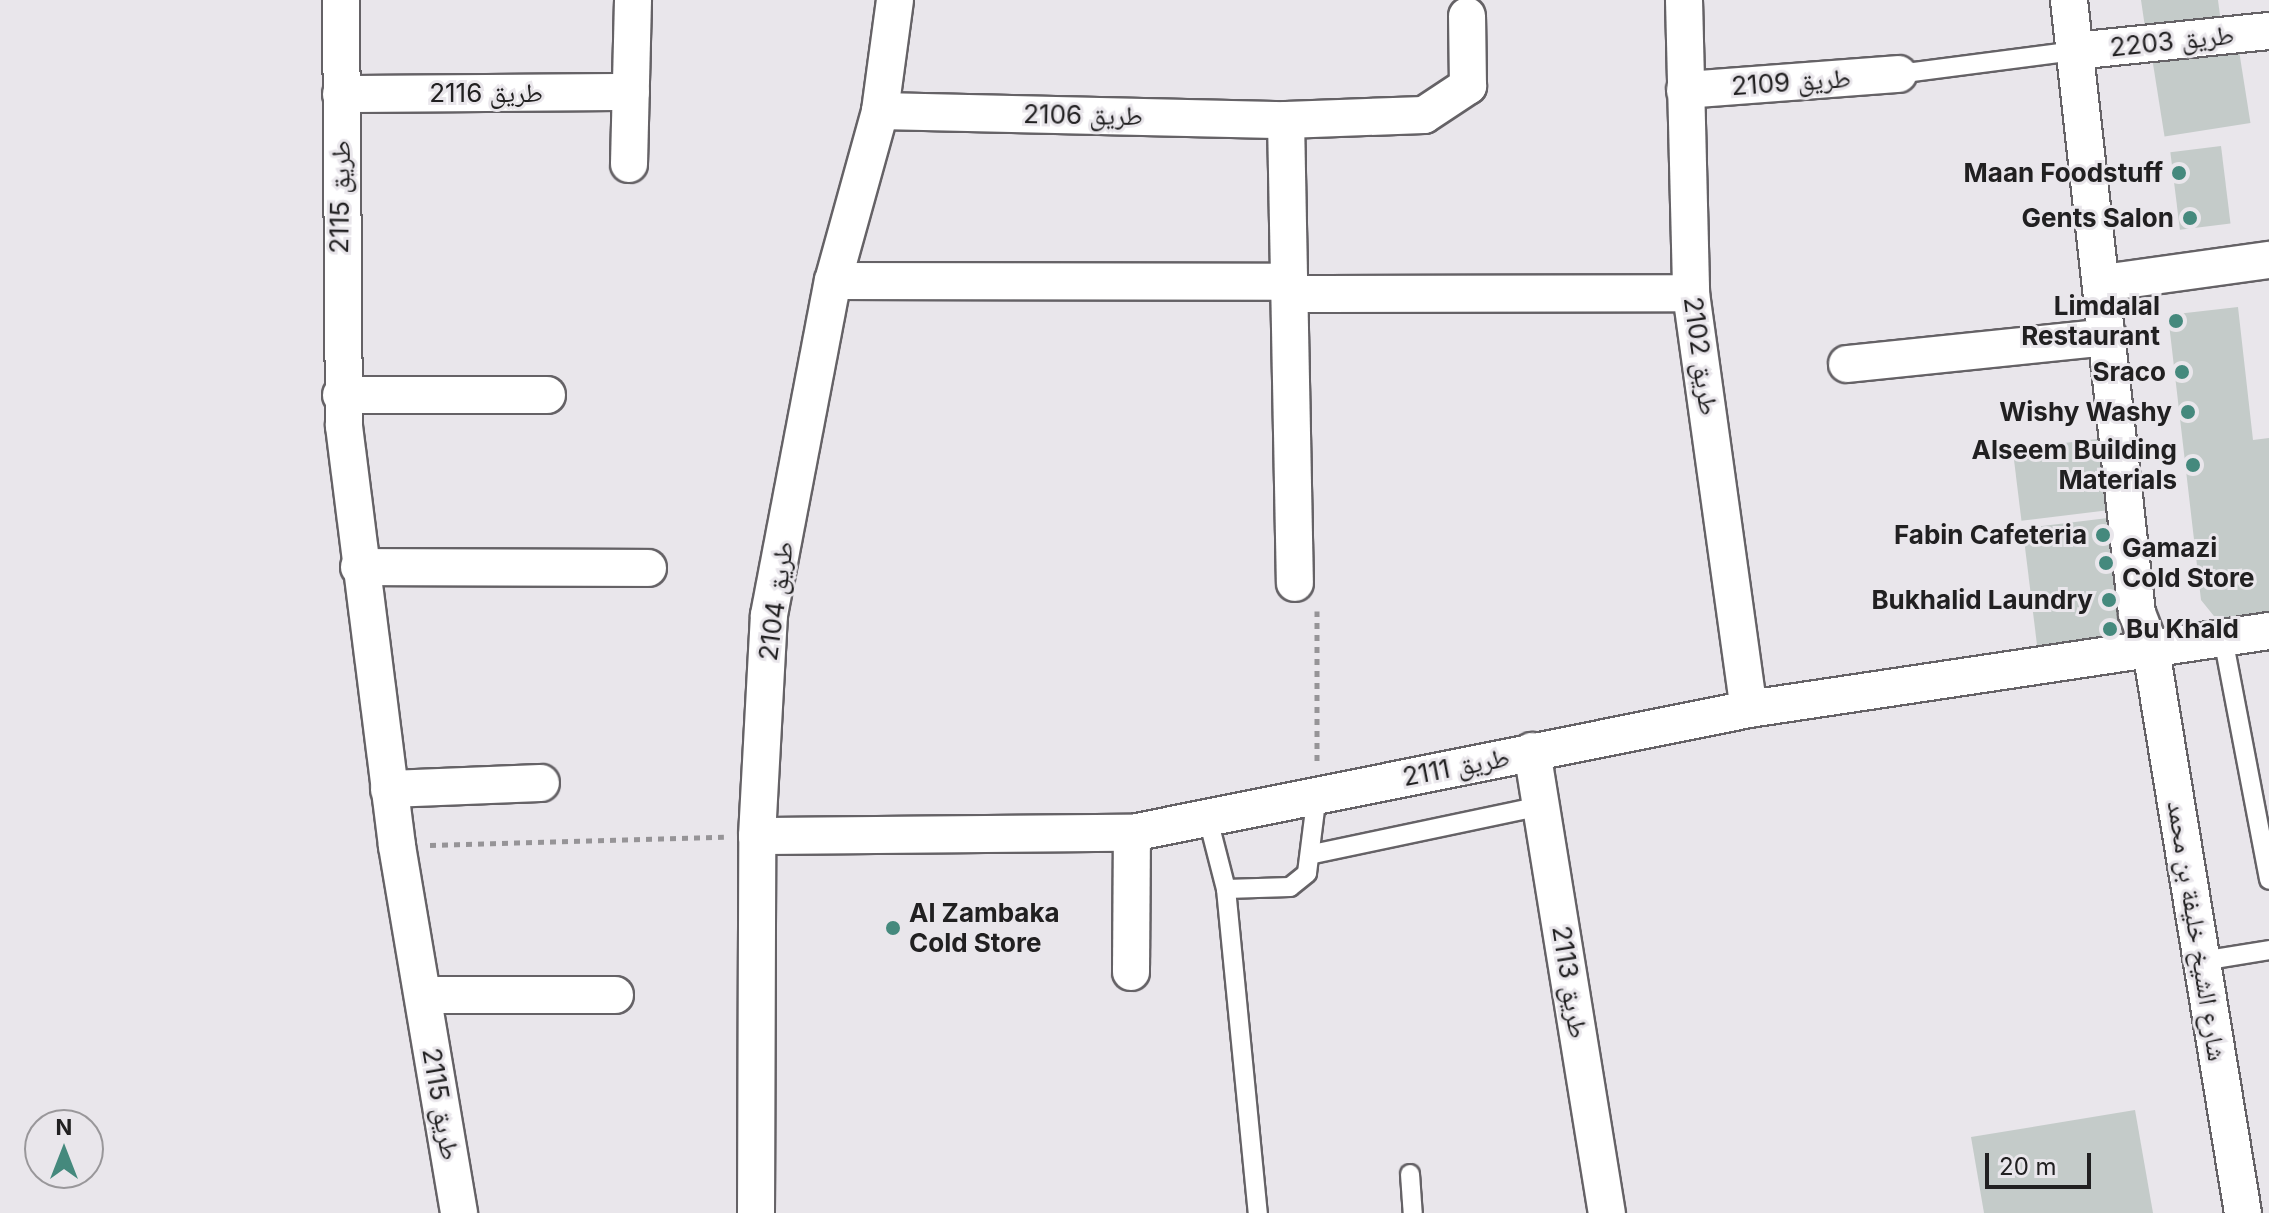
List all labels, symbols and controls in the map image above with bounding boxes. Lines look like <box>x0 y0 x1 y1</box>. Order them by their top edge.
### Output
street label: طريق 2203 <box>2108 19 2236 63</box>
street label: طريق 2109 <box>1730 62 1852 102</box>
street label: طريق 2116 <box>429 77 543 109</box>
street label: طريق 2106 <box>1023 98 1143 132</box>
street label: طريق 2115 <box>323 140 357 254</box>
place label: Maan Foodstuff <box>1964 157 2163 189</box>
marker: Maan Foodstuff <box>2170 164 2188 182</box>
place label: Gents Salon <box>2021 202 2174 234</box>
marker: Gents Salon <box>2181 209 2199 227</box>
place label: Limdalal Restaurant <box>2021 290 2160 352</box>
street label: طريق 2102 <box>1677 295 1725 417</box>
marker: Limdalal Restaurant <box>2167 312 2185 330</box>
place label: Sraco <box>2092 356 2166 388</box>
marker: Sraco <box>2173 363 2191 381</box>
place label: Wishy Washy <box>1999 396 2172 428</box>
marker: Wishy Washy <box>2179 403 2197 421</box>
place label: Alseem Building Materials <box>1972 434 2177 496</box>
marker: Alseem Building Materials <box>2184 456 2202 474</box>
place label: Fabin Cafeteria <box>1894 519 2087 551</box>
marker: Fabin Cafeteria <box>2094 526 2112 544</box>
place label: Gamazi Cold Store <box>2122 532 2254 594</box>
street label: طريق 2104 <box>752 539 800 663</box>
marker: Gamazi Cold Store <box>2097 554 2115 572</box>
place label: Bukhalid Laundry <box>1871 584 2093 616</box>
marker: Bukhalid Laundry <box>2100 591 2118 609</box>
place label: Bu Khald <box>2126 613 2239 645</box>
marker: Bu Khald <box>2101 620 2119 638</box>
street label: طريق 2111 <box>1400 741 1512 793</box>
street label: شارع الشيخ خليفة بن محمد <box>2161 799 2233 1063</box>
place label: Al Zambaka Cold Store <box>909 897 1060 958</box>
marker: Al Zambaka Cold Store <box>884 919 902 937</box>
street label: طريق 2113 <box>1546 923 1594 1041</box>
street label: طريق 2115 <box>416 1045 466 1163</box>
north arrow <box>24 1109 104 1189</box>
text: N <box>56 1114 72 1140</box>
scale bar <box>1989 1137 2095 1187</box>
text: 20 m <box>1999 1152 2057 1181</box>

